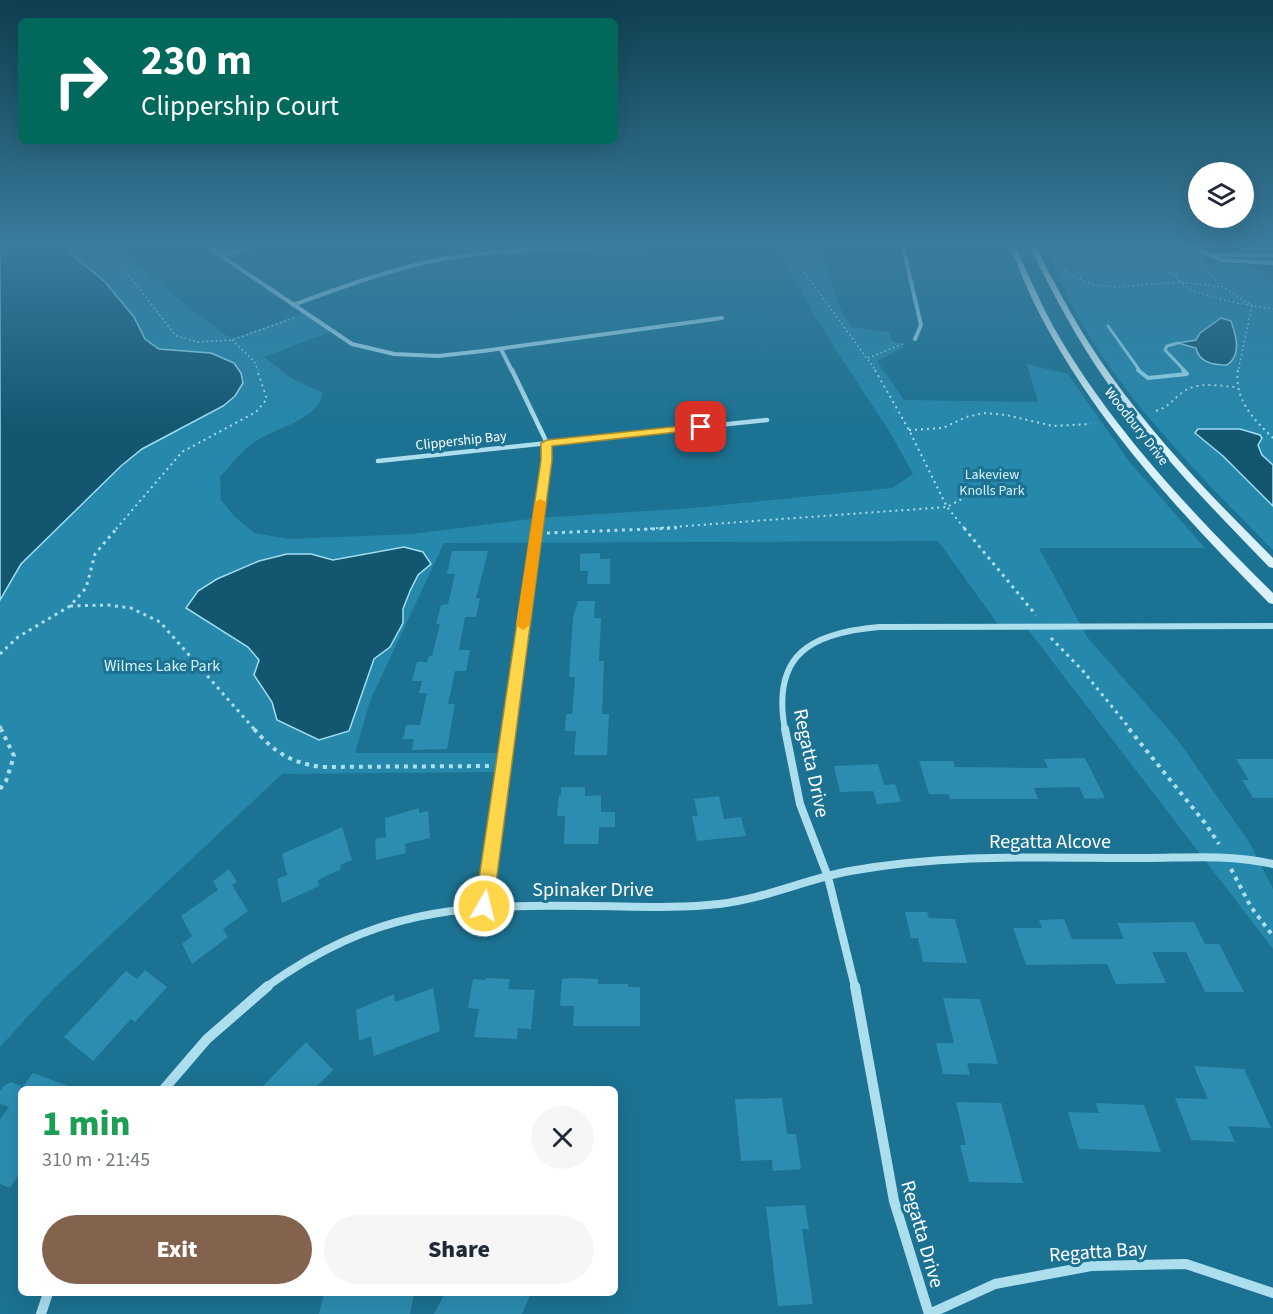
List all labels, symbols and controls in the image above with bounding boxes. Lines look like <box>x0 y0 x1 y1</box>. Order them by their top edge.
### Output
text: 230 m <box>141 31 252 91</box>
icon: right <box>42 42 120 120</box>
text: Clippership Court <box>141 87 339 126</box>
map controls <box>1188 162 1254 228</box>
button: layers <box>1188 162 1254 228</box>
street label: Woodbury Drive <box>1099 383 1173 470</box>
pin <box>675 401 726 452</box>
icon: arrive <box>684 410 717 443</box>
street label: Clippership Bay <box>414 426 508 456</box>
park label: Lakeview Knolls Park <box>959 465 1025 501</box>
park label: Wilmes Lake Park <box>104 655 220 677</box>
street label: Regatta Drive <box>786 706 836 820</box>
street label: Regatta Alcove <box>989 828 1111 856</box>
position arrow <box>452 874 516 938</box>
street label: Spinaker Drive <box>532 876 654 904</box>
text: 1 min <box>42 1098 130 1149</box>
button: close <box>531 1106 594 1169</box>
text: 310 m · 21:45 <box>42 1146 150 1174</box>
street label: Regatta Drive <box>893 1177 951 1291</box>
button: Exit <box>42 1215 312 1284</box>
button: Share <box>324 1215 594 1284</box>
street label: Regatta Bay <box>1048 1235 1149 1269</box>

